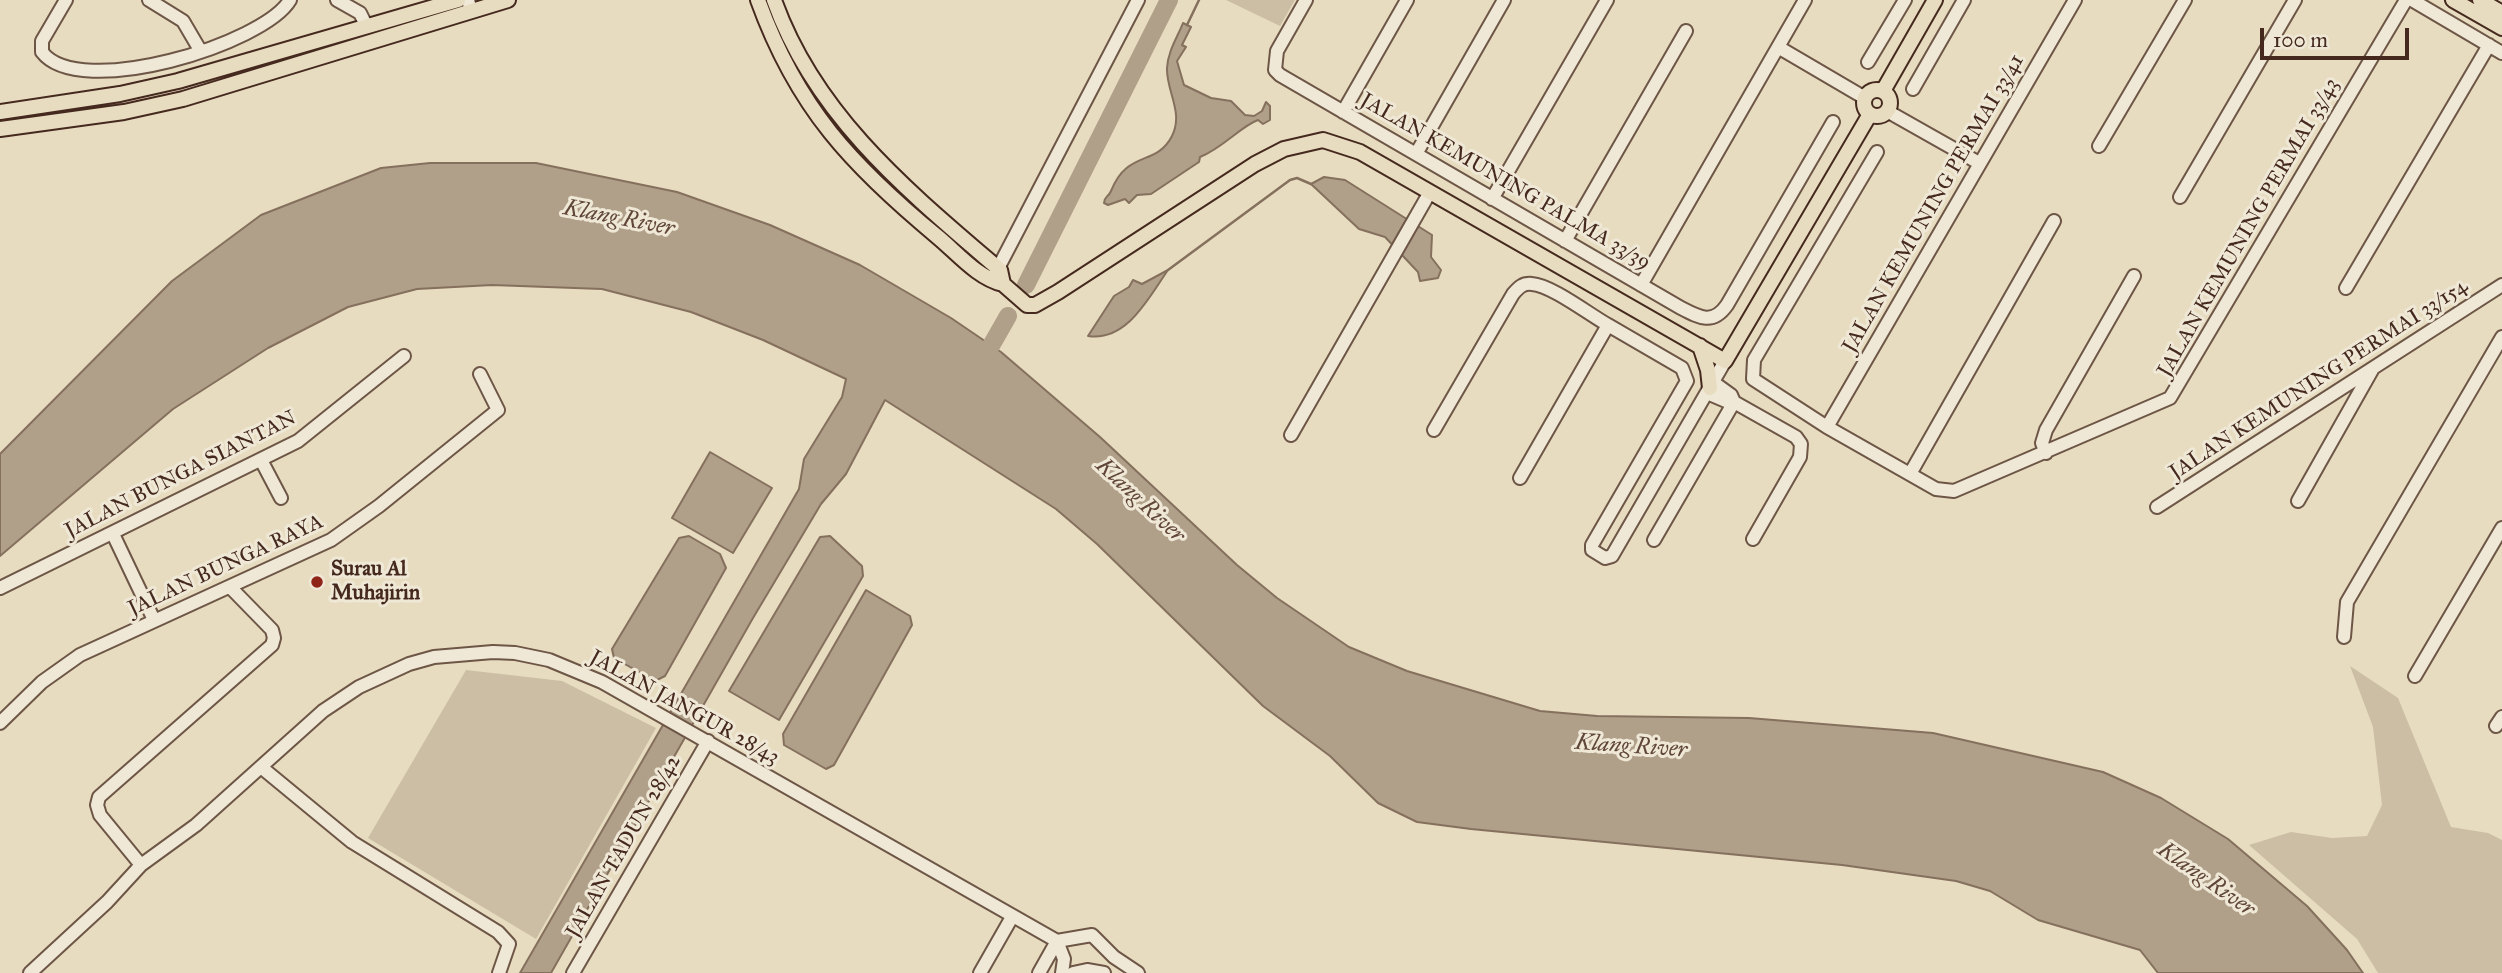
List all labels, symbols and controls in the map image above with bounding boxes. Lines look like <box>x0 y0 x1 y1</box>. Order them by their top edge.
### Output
scale bar <box>2264 14 2413 58</box>
text: 100 m <box>2273 27 2328 53</box>
street label: JALAN KEMUNING PERMAI 33/41 <box>1838 50 2030 358</box>
street label: JALAN KEMUNING PERMAI 33/43 <box>2153 74 2345 382</box>
street label: JALAN KEMUNING PALMA 33/39 <box>1355 88 1655 276</box>
water label: Klang River <box>561 195 677 243</box>
street label: JALAN KEMUNING PERMAI 33/154 <box>2165 274 2473 486</box>
street label: JALAN BUNGA SIANTAN <box>61 406 301 544</box>
water label: Klang River <box>1090 453 1190 549</box>
street label: JALAN BUNGA RAYA <box>124 510 328 622</box>
place label: Surau Al Muhajirin <box>331 557 420 607</box>
marker: Surau Al Muhajirin <box>309 574 325 590</box>
street label: JALAN JANGUR 28/43 <box>585 645 783 771</box>
water label: Klang River <box>1574 729 1688 765</box>
street label: JALAN TADUN 28/42 <box>561 751 687 943</box>
water label: Klang River <box>2152 837 2260 923</box>

